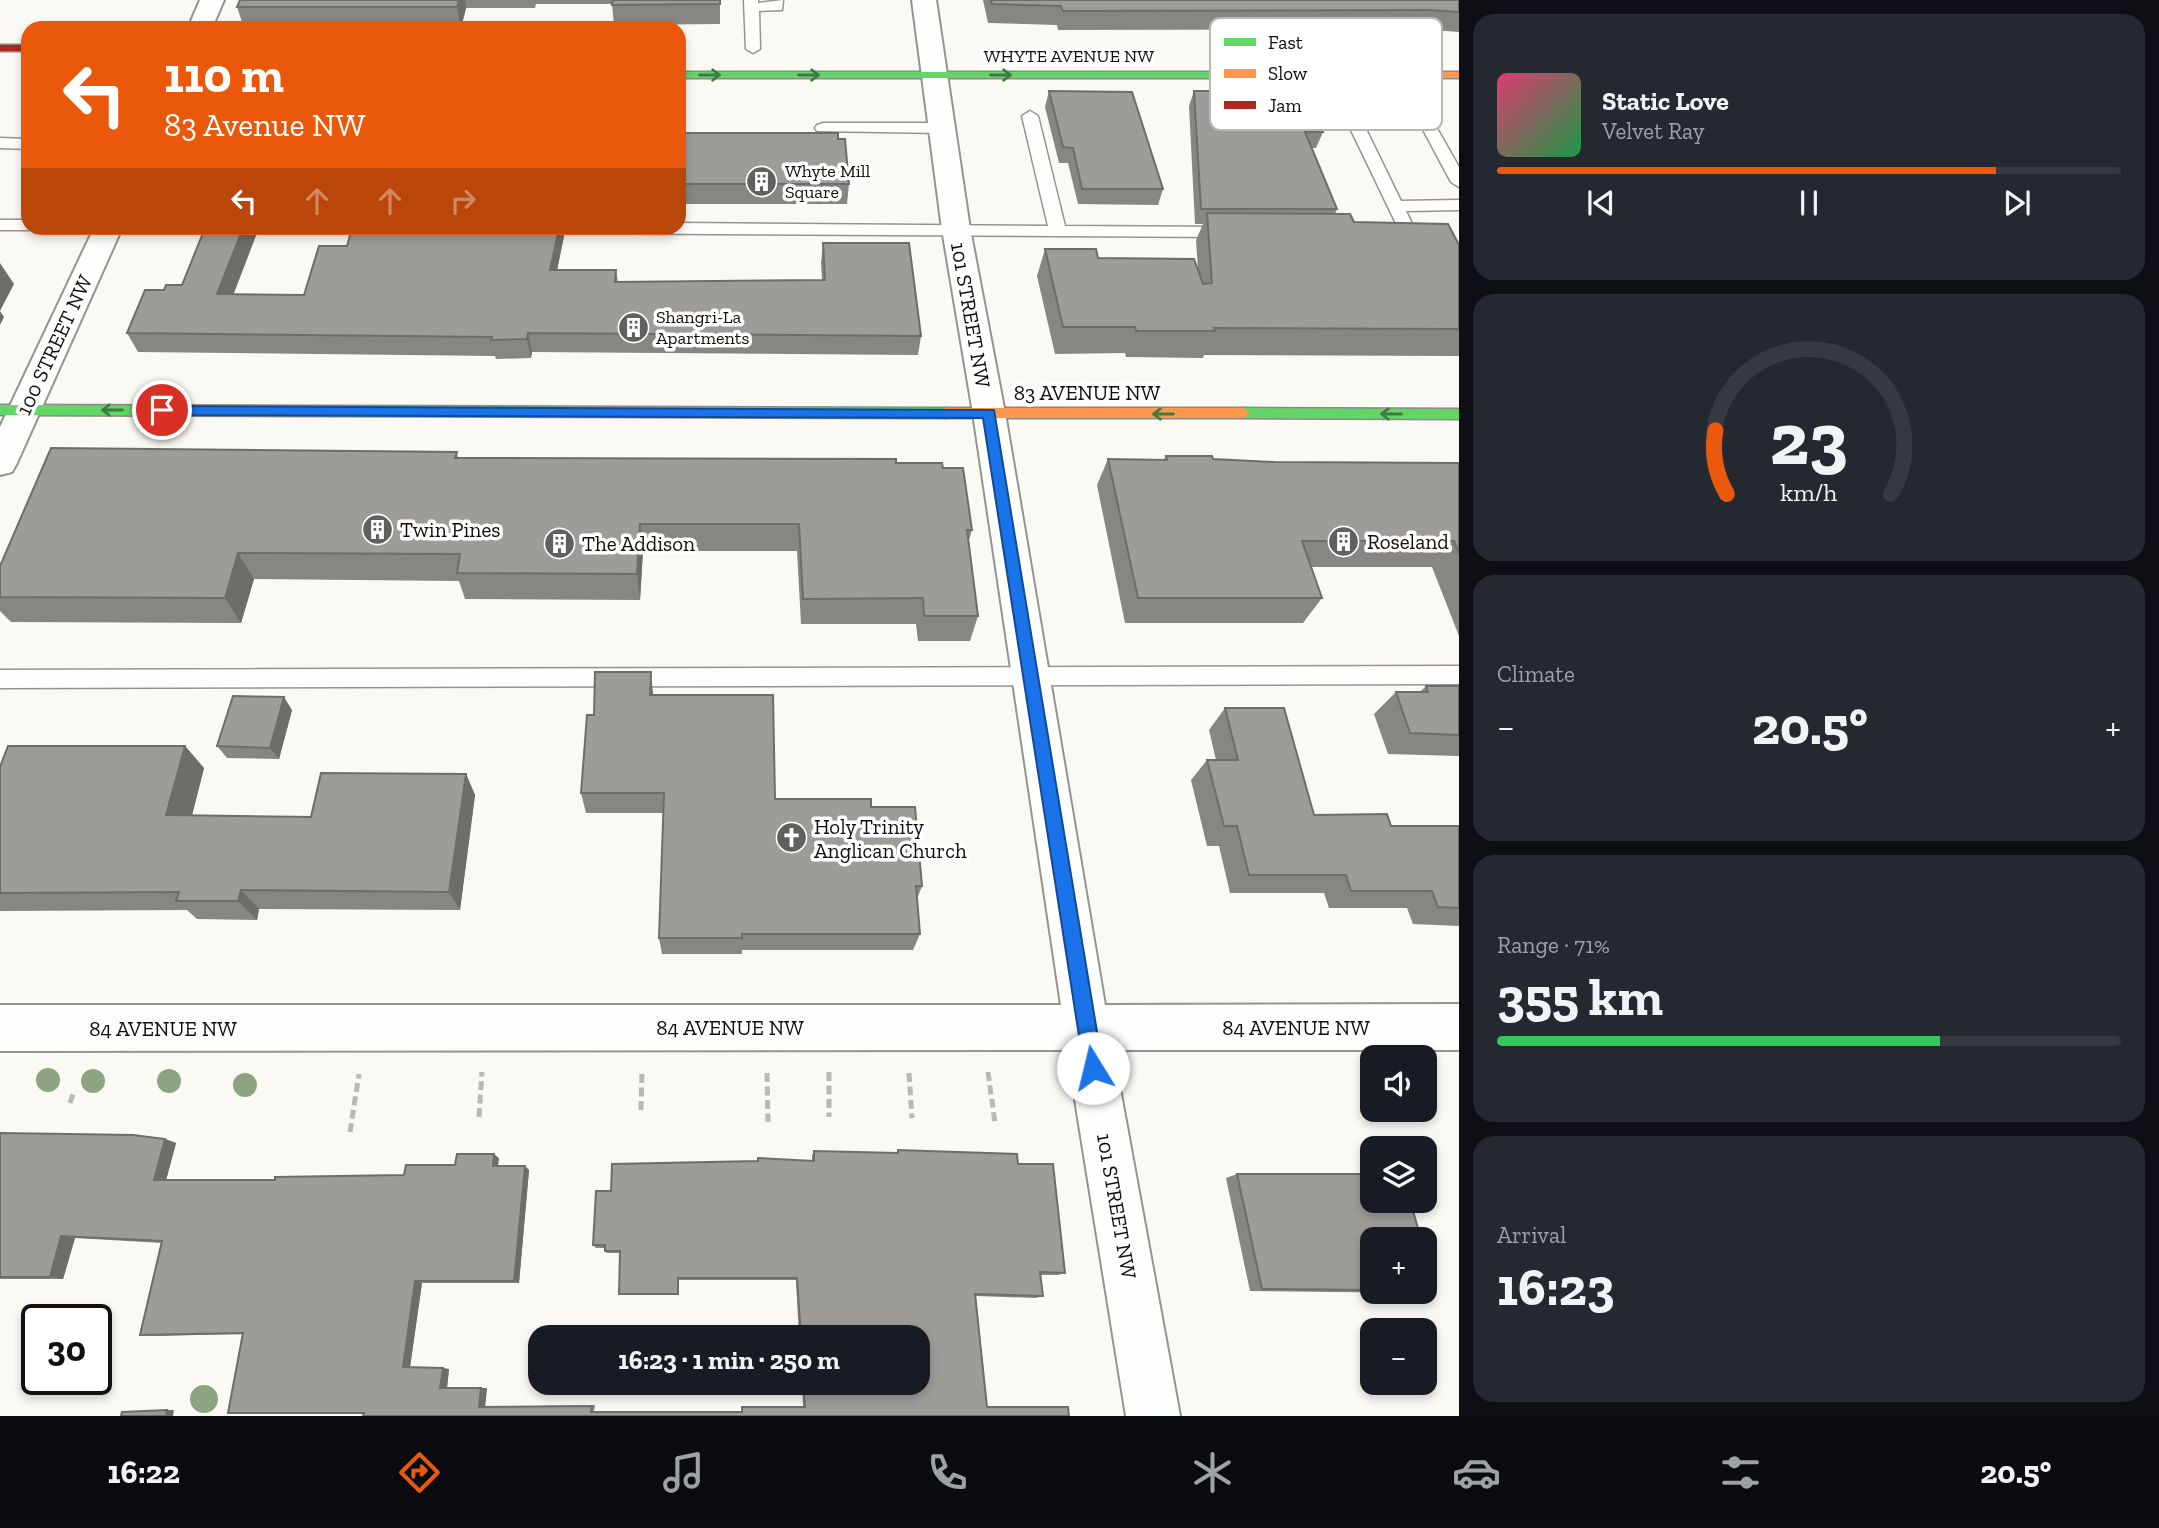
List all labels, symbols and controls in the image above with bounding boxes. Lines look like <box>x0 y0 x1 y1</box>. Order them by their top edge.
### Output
legend <box>1210 18 1442 130</box>
text: Fast <box>1268 31 1303 54</box>
street label: WHYTE AVENUE NW <box>984 45 1154 67</box>
text: 110 m <box>164 46 284 105</box>
icon: left <box>49 49 140 140</box>
text: Slow <box>1268 62 1308 85</box>
one-way arrow <box>698 68 721 82</box>
one-way arrow <box>798 68 821 82</box>
one-way arrow <box>989 68 1012 82</box>
text: Static Love <box>1602 85 1729 117</box>
text: Jam <box>1268 94 1302 117</box>
text: 83 Avenue NW <box>164 106 365 144</box>
text: Velvet Ray <box>1602 117 1704 145</box>
place label: Whyte Mill Square <box>785 160 871 203</box>
building icon: Whyte Mill Square <box>745 164 779 198</box>
icon: left <box>225 182 263 220</box>
icon: ahead <box>298 182 336 220</box>
icon: ahead <box>371 182 409 220</box>
icon: right <box>444 182 482 220</box>
icon: previous <box>1582 184 1620 222</box>
icon: pause <box>1790 184 1828 222</box>
icon: next <box>1998 184 2036 222</box>
street label: 101 STREET NW <box>946 240 996 390</box>
street label: 100 STREET NW <box>11 271 97 419</box>
place label: Shangri-La Apartments <box>656 306 749 349</box>
building icon: Shangri-La Apartments <box>616 310 650 344</box>
pin <box>132 380 192 440</box>
street label: 83 AVENUE NW <box>1014 380 1161 405</box>
icon: arrive <box>143 391 181 429</box>
text: 23 <box>1770 395 1848 483</box>
one-way arrow <box>101 403 124 417</box>
one-way arrow <box>1152 407 1175 421</box>
one-way arrow <box>1380 407 1403 421</box>
text: km/h <box>1780 476 1838 506</box>
building icon: Twin Pines <box>360 512 394 546</box>
place label: Twin Pines <box>400 517 500 542</box>
building icon: Roseland <box>1327 524 1361 558</box>
building icon: The Addison <box>542 526 576 560</box>
place label: Roseland <box>1367 529 1449 554</box>
place label: The Addison <box>582 531 695 556</box>
text: Climate <box>1497 660 1575 688</box>
text: 20.5° <box>1752 695 1868 757</box>
text: − <box>1497 704 1515 750</box>
text: + <box>2105 704 2121 750</box>
place label: Holy Trinity Anglican Church <box>814 814 967 863</box>
church icon: Holy Trinity Anglican Church <box>774 821 808 855</box>
text: Range · 71% <box>1497 931 1610 959</box>
text: 355 km <box>1497 966 1663 1028</box>
street label: 84 AVENUE NW <box>656 1015 804 1040</box>
street label: 84 AVENUE NW <box>1222 1015 1370 1040</box>
street label: 84 AVENUE NW <box>89 1016 237 1041</box>
position arrow <box>1056 1031 1130 1105</box>
map controls <box>1360 1045 1437 1395</box>
button: sound <box>1360 1045 1437 1122</box>
street label: 101 STREET NW <box>1092 1131 1142 1281</box>
button: layers <box>1360 1136 1437 1213</box>
text: Arrival <box>1497 1221 1566 1249</box>
button: + <box>1360 1227 1437 1304</box>
text: 16:23 <box>1497 1256 1614 1318</box>
speed limit sign: 30 <box>21 1304 112 1395</box>
button: − <box>1360 1318 1437 1395</box>
text: 16:23 · 1 min · 250 m <box>618 1344 840 1376</box>
icon: directions <box>395 1448 444 1497</box>
icon: music <box>659 1448 708 1497</box>
icon: phone <box>923 1448 972 1497</box>
icon: climate <box>1188 1448 1237 1497</box>
icon: car <box>1452 1448 1501 1497</box>
icon: filters <box>1716 1448 1765 1497</box>
text: 16:22 <box>108 1453 180 1491</box>
text: 20.5° <box>1980 1453 2051 1491</box>

